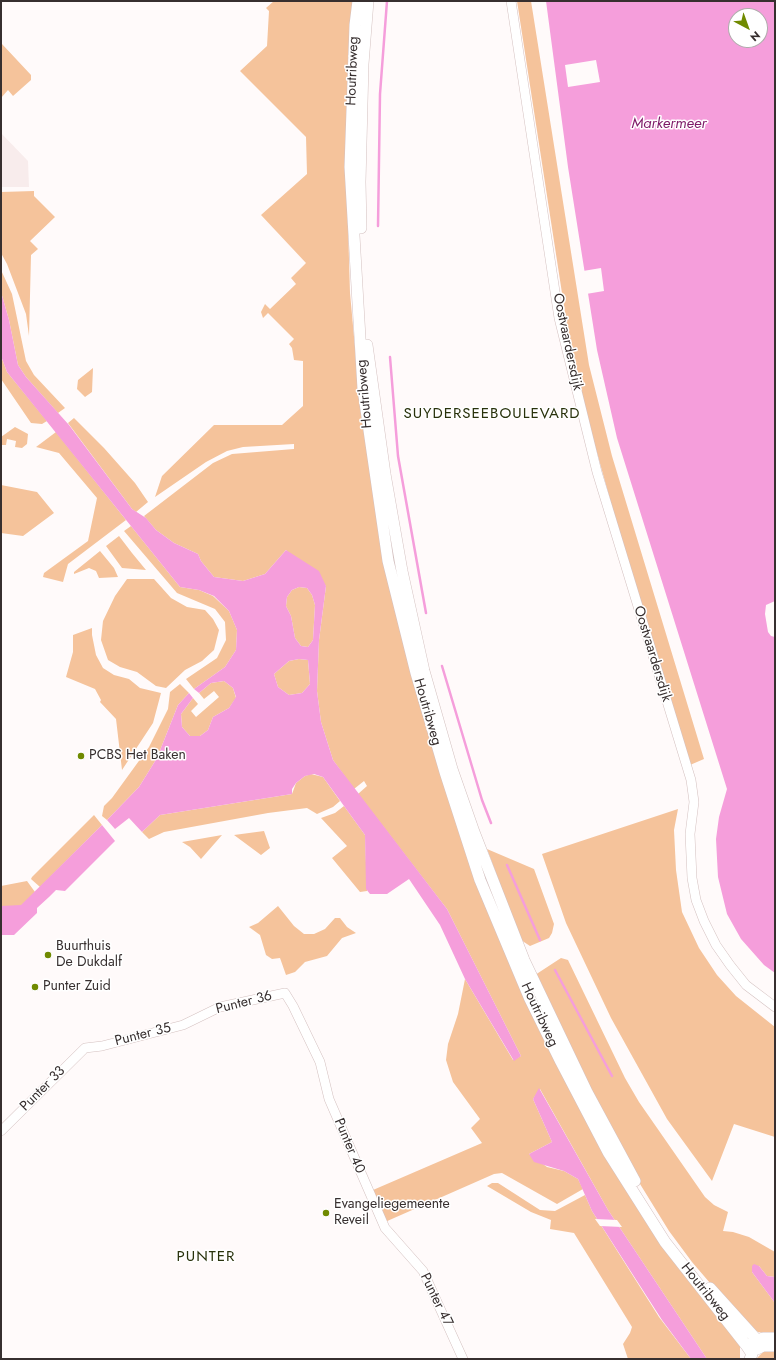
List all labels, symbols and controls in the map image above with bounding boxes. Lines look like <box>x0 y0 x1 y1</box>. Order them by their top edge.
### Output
north arrow <box>728 8 768 48</box>
text: N <box>747 27 764 45</box>
street label: Houtribweg <box>343 36 363 106</box>
water label: Markermeer <box>631 115 707 133</box>
street label: Oostvaardersdijk <box>548 292 586 392</box>
street label: Houtribweg <box>354 359 376 429</box>
district label: SUYDERSEEBOULEVARD <box>403 405 581 423</box>
street label: Oostvaardersdijk <box>629 604 675 704</box>
street label: Houtribweg <box>409 676 445 748</box>
place label: PCBS Het Baken <box>89 748 186 764</box>
marker: PCBS Het Baken <box>76 751 86 761</box>
place label: Buurthuis De Dukdalf <box>56 939 122 972</box>
marker: Buurthuis De Dukdalf <box>43 950 53 960</box>
place label: Punter Zuid <box>43 979 111 995</box>
street label: Houtribweg <box>517 980 561 1050</box>
marker: Punter Zuid <box>30 982 40 992</box>
street label: Punter 36 <box>214 988 274 1018</box>
street label: Punter 35 <box>113 1020 173 1050</box>
street label: Punter 33 <box>17 1063 69 1115</box>
street label: Punter 40 <box>330 1116 368 1176</box>
place label: Evangeliegemeente Reveil <box>334 1197 450 1230</box>
marker: Evangeliegemeente Reveil <box>321 1208 331 1218</box>
district label: PUNTER <box>177 1248 235 1266</box>
street label: Houtribweg <box>677 1260 733 1324</box>
street label: Punter 47 <box>416 1271 456 1329</box>

